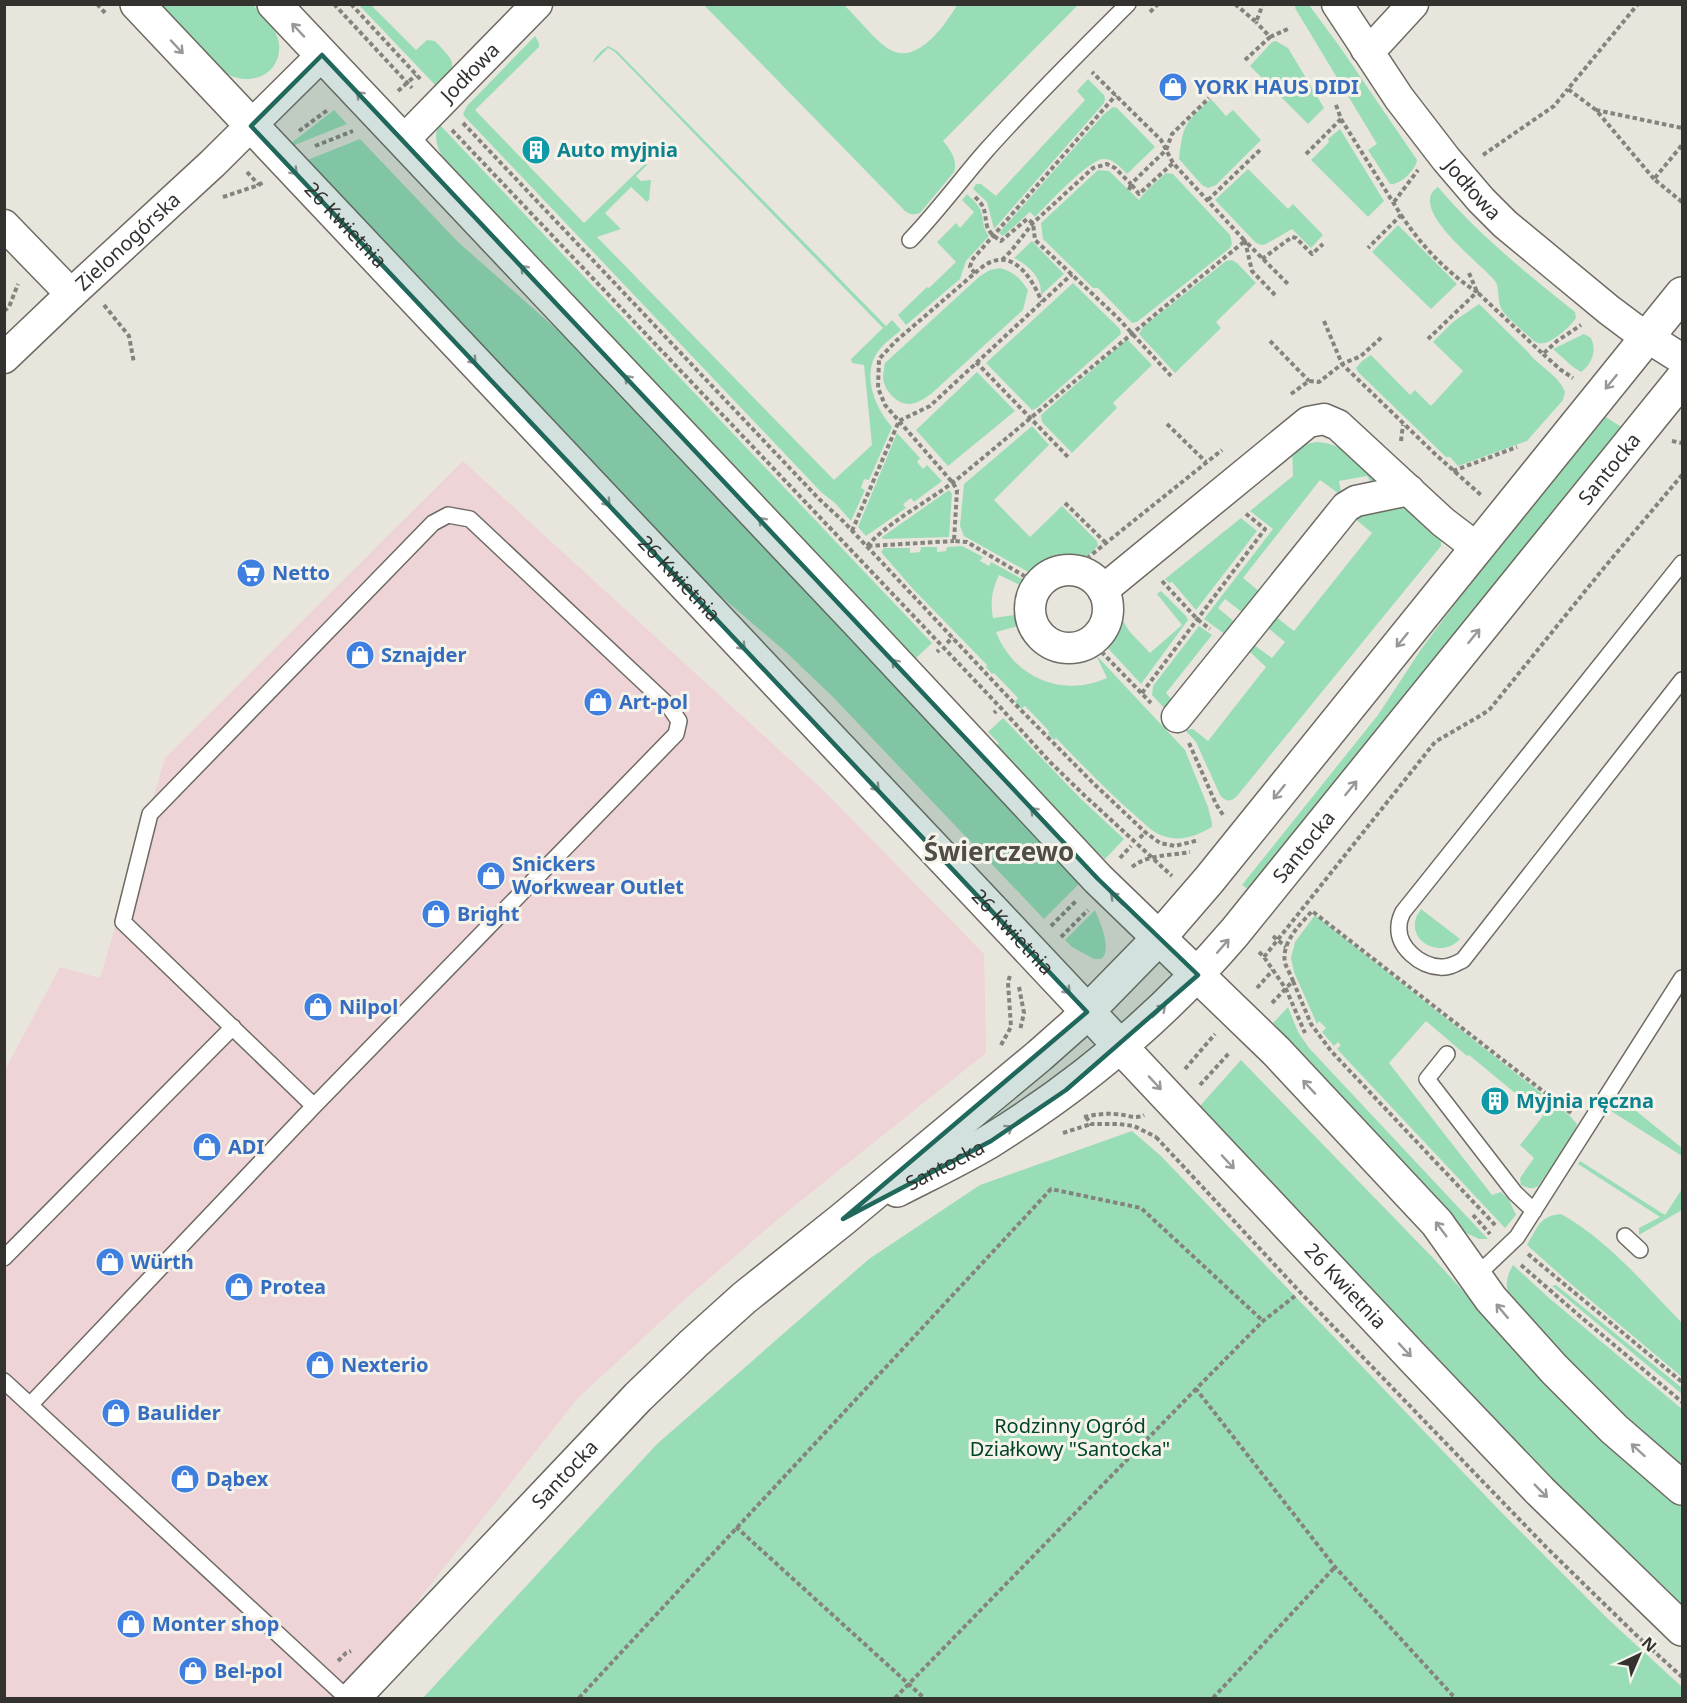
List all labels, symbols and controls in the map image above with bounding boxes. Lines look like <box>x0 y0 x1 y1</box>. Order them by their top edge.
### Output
one-way arrow <box>291 22 305 37</box>
street label: Jodłowa <box>433 36 505 109</box>
one-way arrow <box>170 40 184 55</box>
shop icon: YORK HAUS DIDI <box>1157 71 1189 103</box>
place label: YORK HAUS DIDI <box>1194 73 1359 100</box>
one-way arrow <box>356 91 370 106</box>
building icon: Auto myjnia <box>520 134 552 166</box>
place label: Auto myjnia <box>557 136 678 163</box>
street label: Jodłowa <box>1437 151 1507 226</box>
one-way arrow <box>283 161 298 176</box>
street label: 26 Kwietnia <box>299 176 393 274</box>
street label: Zielonogórska <box>69 186 186 296</box>
one-way arrow <box>521 265 535 280</box>
one-way arrow <box>463 350 477 365</box>
one-way arrow <box>1604 374 1617 390</box>
one-way arrow <box>624 375 638 390</box>
street label: Santocka <box>1572 427 1646 510</box>
one-way arrow <box>596 492 611 507</box>
one-way arrow <box>758 516 772 531</box>
street label: 26 Kwietnia <box>632 529 727 627</box>
supermarket icon: Netto <box>235 557 267 589</box>
place label: Netto <box>272 559 330 586</box>
one-way arrow <box>1467 629 1480 645</box>
one-way arrow <box>1395 632 1408 648</box>
one-way arrow <box>732 635 746 650</box>
shop icon: Sznajder <box>344 639 376 671</box>
place label: Sznajder <box>381 641 466 668</box>
one-way arrow <box>891 659 905 674</box>
shop icon: Art-pol <box>582 686 614 718</box>
place label: Art-pol <box>619 688 688 715</box>
one-way arrow <box>866 777 880 792</box>
one-way arrow <box>1344 781 1358 796</box>
one-way arrow <box>1272 784 1286 799</box>
street label: Santocka <box>1266 805 1341 888</box>
one-way arrow <box>1030 807 1045 822</box>
district label: Świerczewo <box>924 833 1074 869</box>
place label: Snickers Workwear Outlet <box>512 850 684 900</box>
shop icon: Snickers Workwear Outlet <box>475 860 507 892</box>
street label: 26 Kwietnia <box>966 883 1060 980</box>
one-way arrow <box>1110 891 1125 906</box>
shop icon: Bright <box>420 898 452 930</box>
place label: Bright <box>457 900 520 927</box>
one-way arrow <box>1217 938 1230 954</box>
one-way arrow <box>1057 980 1072 995</box>
shop icon: Nilpol <box>302 991 334 1023</box>
place label: Nilpol <box>339 993 398 1020</box>
one-way arrow <box>1151 1004 1166 1018</box>
one-way arrow <box>1147 1076 1162 1091</box>
one-way arrow <box>1302 1079 1316 1094</box>
building icon: Myjnia ręczna <box>1479 1085 1511 1117</box>
place label: Myjnia ręczna <box>1516 1087 1654 1114</box>
one-way arrow <box>996 1125 1013 1137</box>
shop icon: ADI <box>191 1131 223 1163</box>
place label: ADI <box>228 1133 264 1160</box>
street label: Santocka <box>901 1133 989 1196</box>
one-way arrow <box>1221 1155 1236 1170</box>
one-way arrow <box>1435 1222 1448 1238</box>
street label: 26 Kwietnia <box>1299 1237 1393 1335</box>
shop icon: Würth <box>94 1246 126 1278</box>
place label: Würth <box>131 1248 194 1275</box>
shop icon: Protea <box>223 1271 255 1303</box>
place label: Protea <box>260 1273 326 1300</box>
one-way arrow <box>1495 1303 1508 1319</box>
one-way arrow <box>1398 1343 1413 1358</box>
shop icon: Nexterio <box>304 1349 336 1381</box>
place label: Nexterio <box>341 1351 428 1378</box>
shop icon: Baulider <box>100 1397 132 1429</box>
place label: Baulider <box>137 1399 221 1426</box>
park label: Rodzinny Ogród Działkowy "Santocka" <box>970 1412 1170 1462</box>
street label: Santocka <box>525 1434 604 1514</box>
one-way arrow <box>1631 1443 1646 1457</box>
shop icon: Dąbex <box>169 1463 201 1495</box>
place label: Dąbex <box>206 1465 269 1492</box>
one-way arrow <box>1533 1483 1548 1498</box>
shop icon: Monter shop <box>115 1608 147 1640</box>
place label: Monter shop <box>152 1610 279 1637</box>
north arrow <box>1609 1625 1669 1685</box>
text: N <box>1637 1632 1662 1657</box>
shop icon: Bel-pol <box>177 1655 209 1687</box>
place label: Bel-pol <box>214 1657 283 1684</box>

